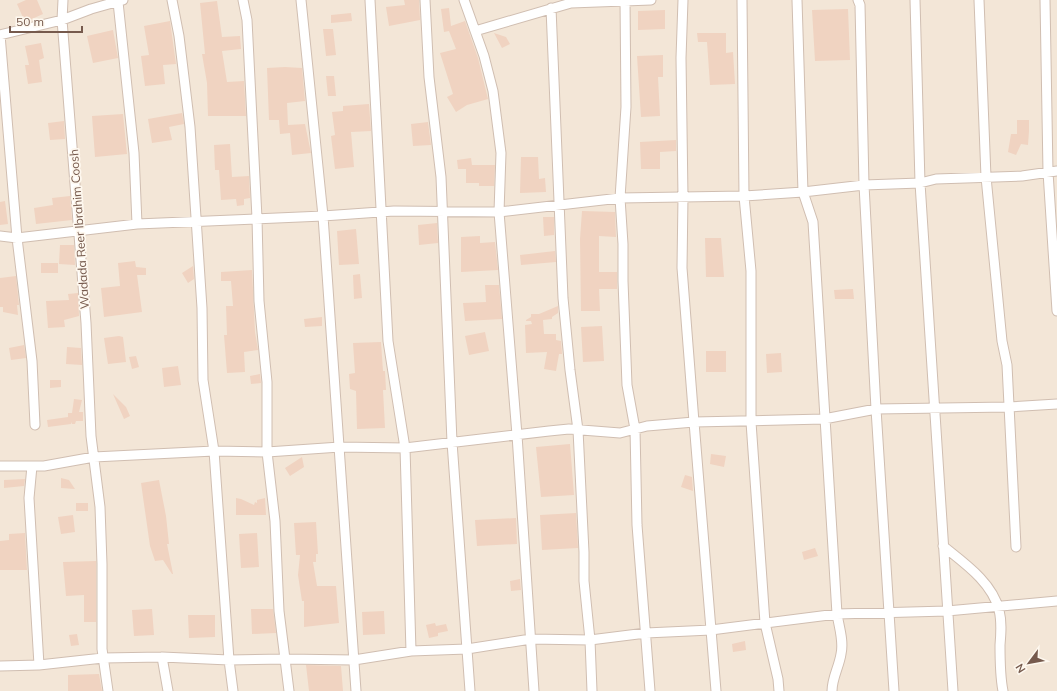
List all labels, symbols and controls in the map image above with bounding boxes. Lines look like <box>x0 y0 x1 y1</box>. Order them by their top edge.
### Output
scale bar <box>10 8 82 34</box>
text: 50 m <box>16 14 44 29</box>
street label: Wadada Reer Ibrahim Coosh <box>66 149 92 309</box>
north arrow <box>1009 643 1049 683</box>
text: N <box>1012 661 1029 676</box>

